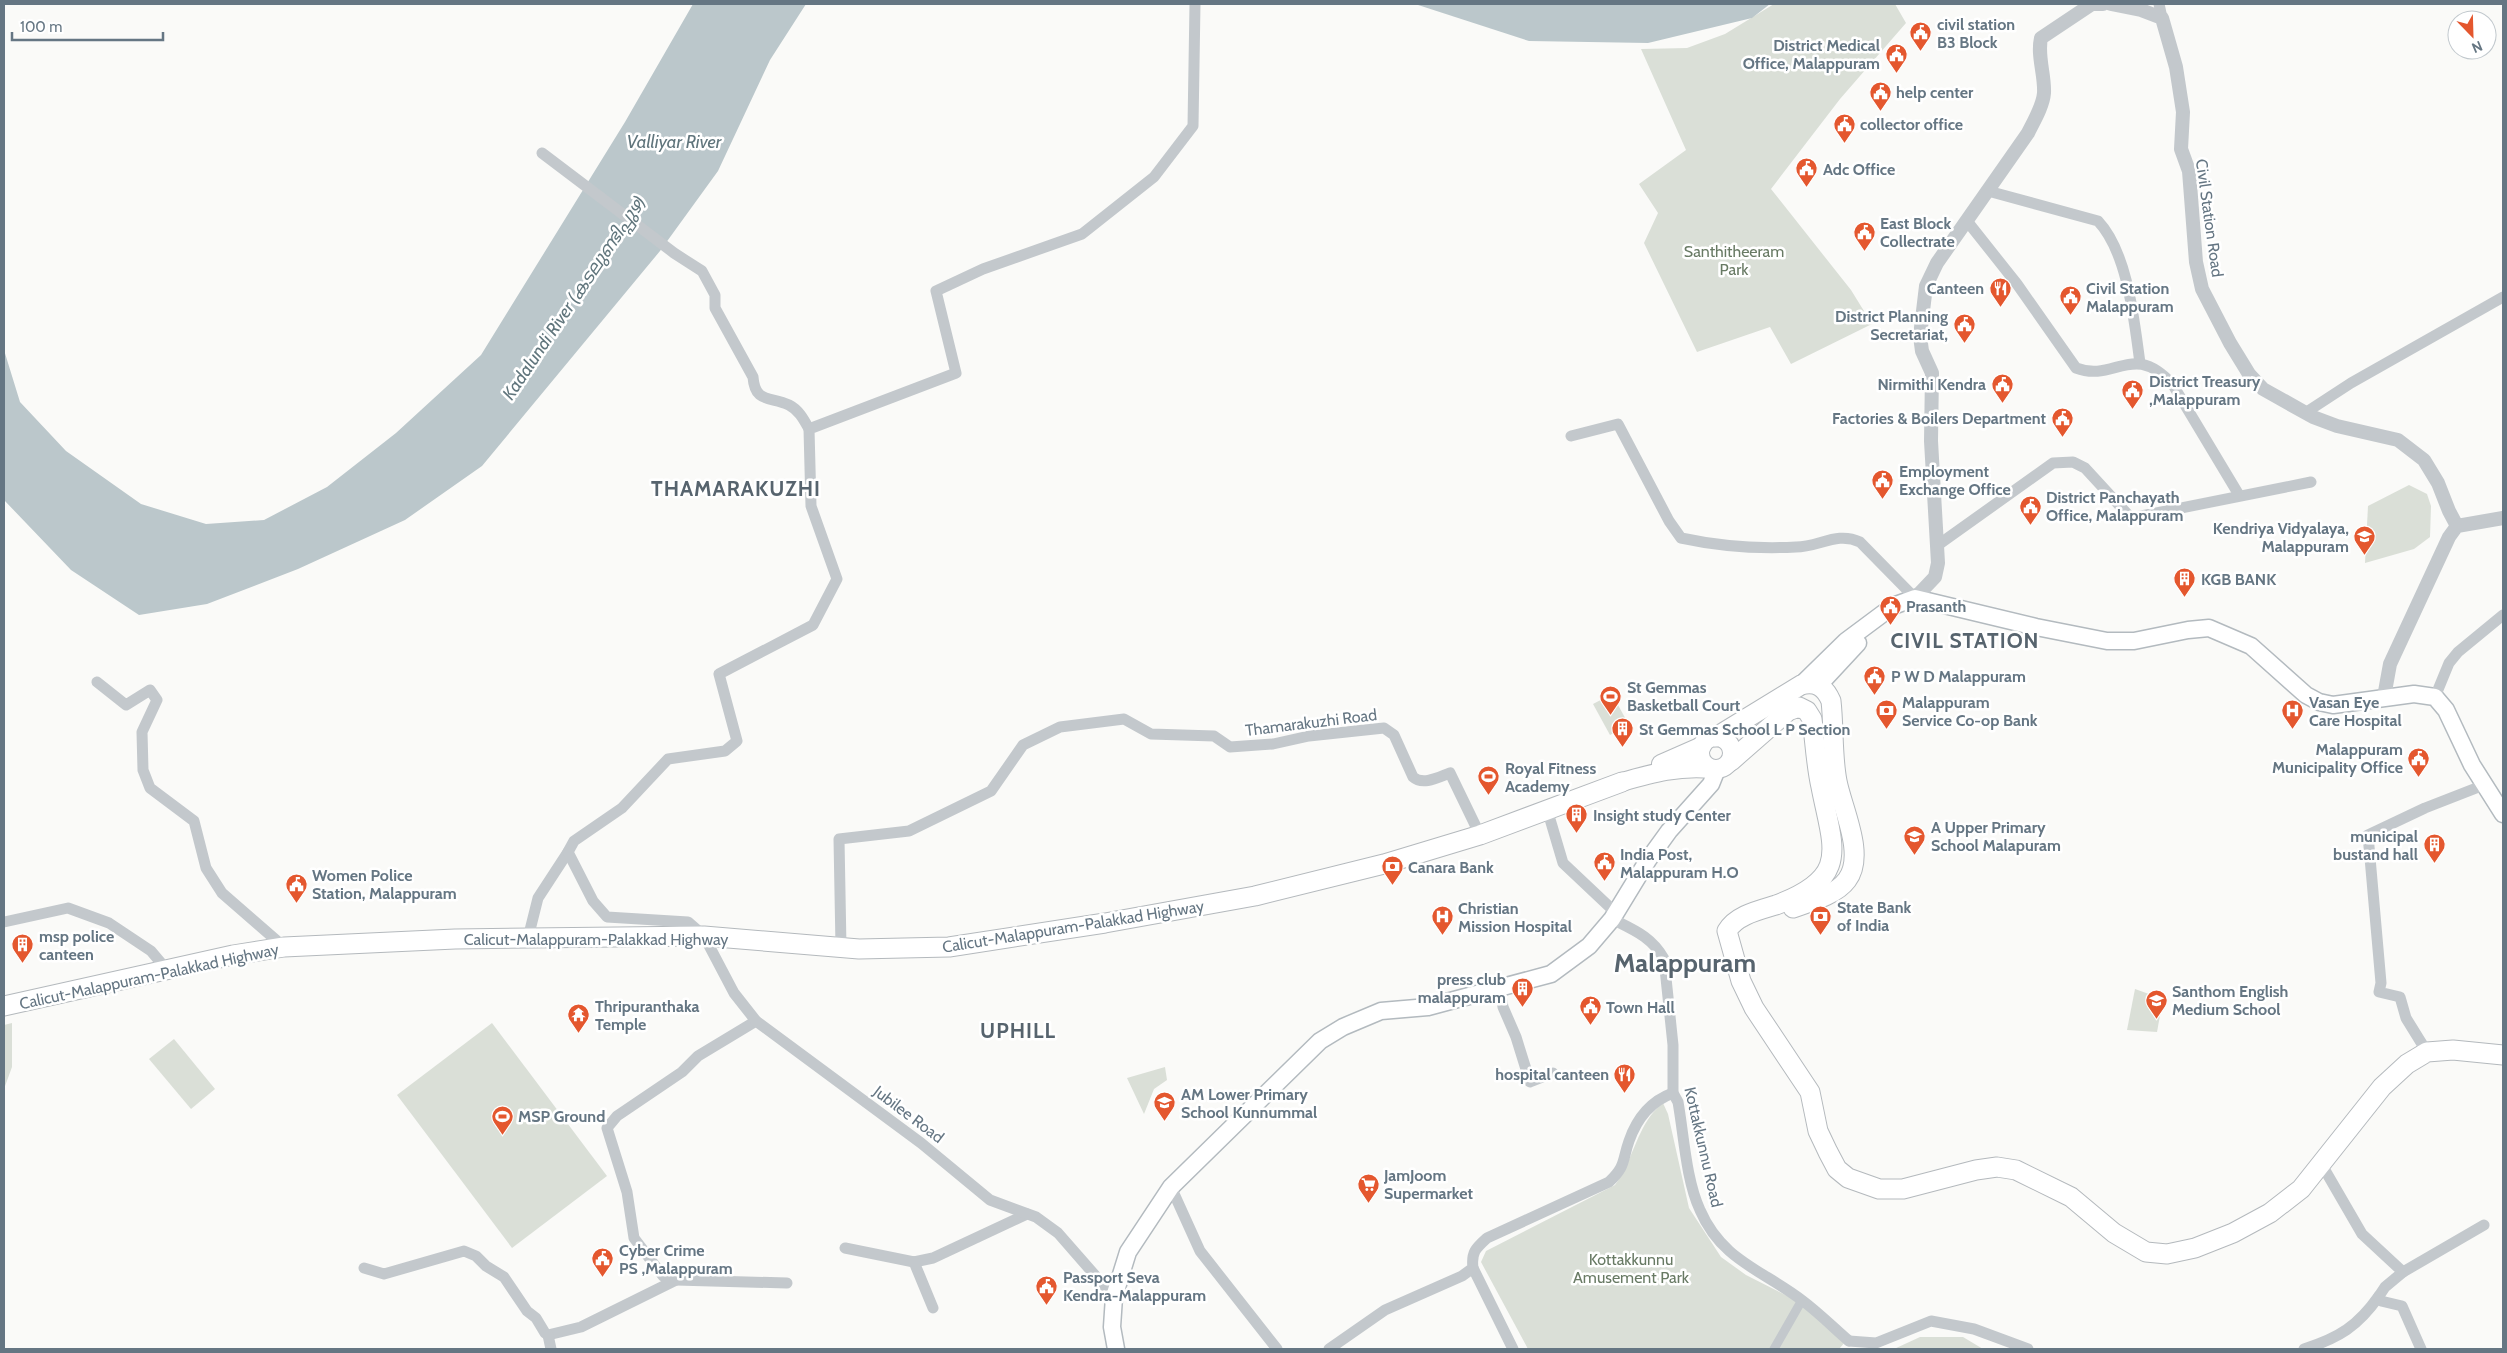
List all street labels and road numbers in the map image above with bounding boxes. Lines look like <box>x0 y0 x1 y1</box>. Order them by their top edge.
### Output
street label: Civil Station Road <box>2192 158 2227 278</box>
street label: Thamarakuzhi Road <box>1244 705 1378 740</box>
street label: Calicut-Malappuram-Palakkad Highway <box>941 896 1205 957</box>
street label: Calicut-Malappuram-Palakkad Highway <box>464 930 728 949</box>
street label: Calicut-Malappuram-Palakkad Highway <box>18 940 281 1013</box>
street label: Jubilee Road <box>869 1081 948 1147</box>
street label: Kottakkunnu Road <box>1680 1085 1727 1209</box>

